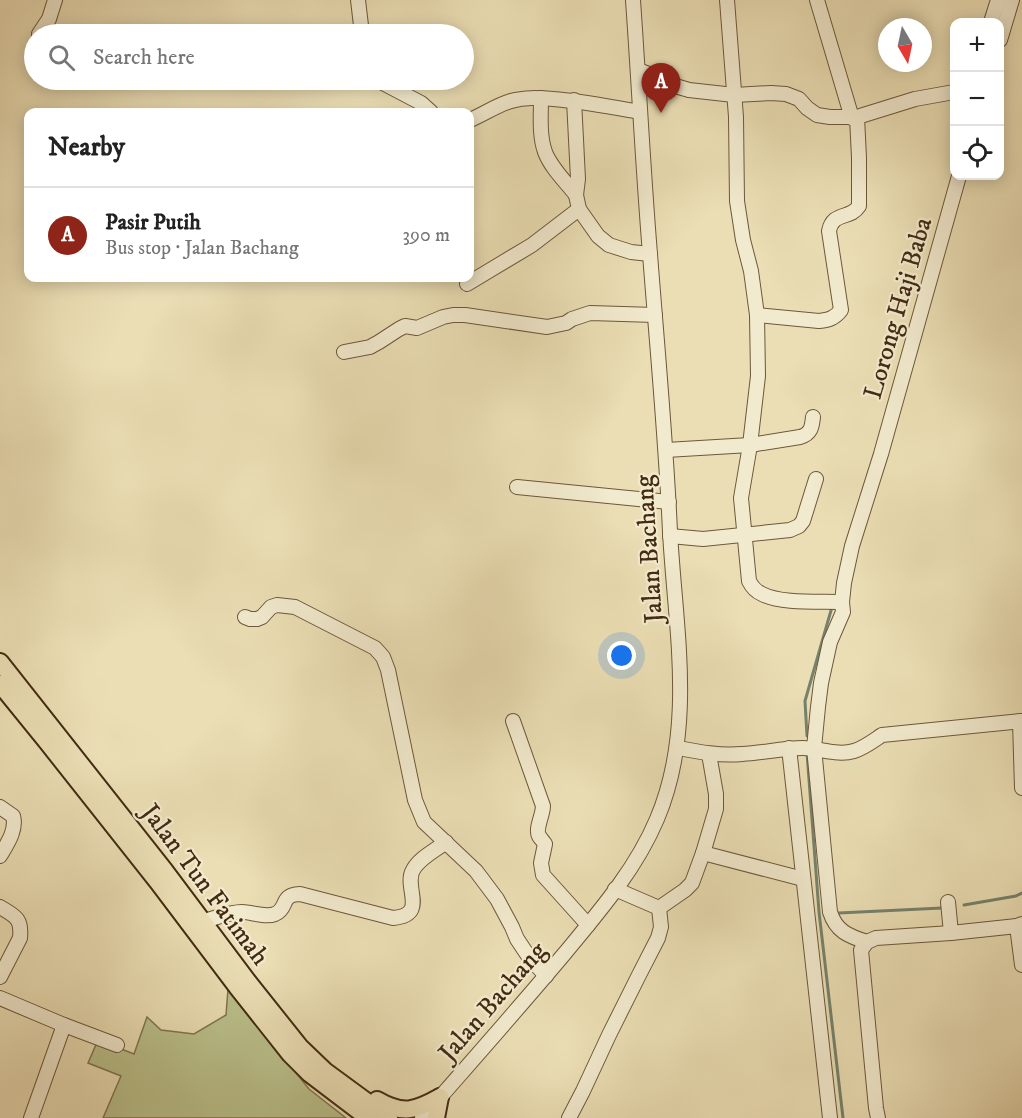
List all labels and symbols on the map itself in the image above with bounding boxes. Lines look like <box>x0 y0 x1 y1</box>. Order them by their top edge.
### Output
north arrow <box>878 18 932 72</box>
pin: A <box>642 63 680 113</box>
street label: Lorong Haji Baba <box>857 214 940 403</box>
street label: Jalan Bachang <box>628 473 671 626</box>
your location <box>607 641 636 670</box>
street label: Jalan Tun Fatimah <box>132 796 277 973</box>
street label: Jalan Bachang <box>431 935 555 1070</box>

